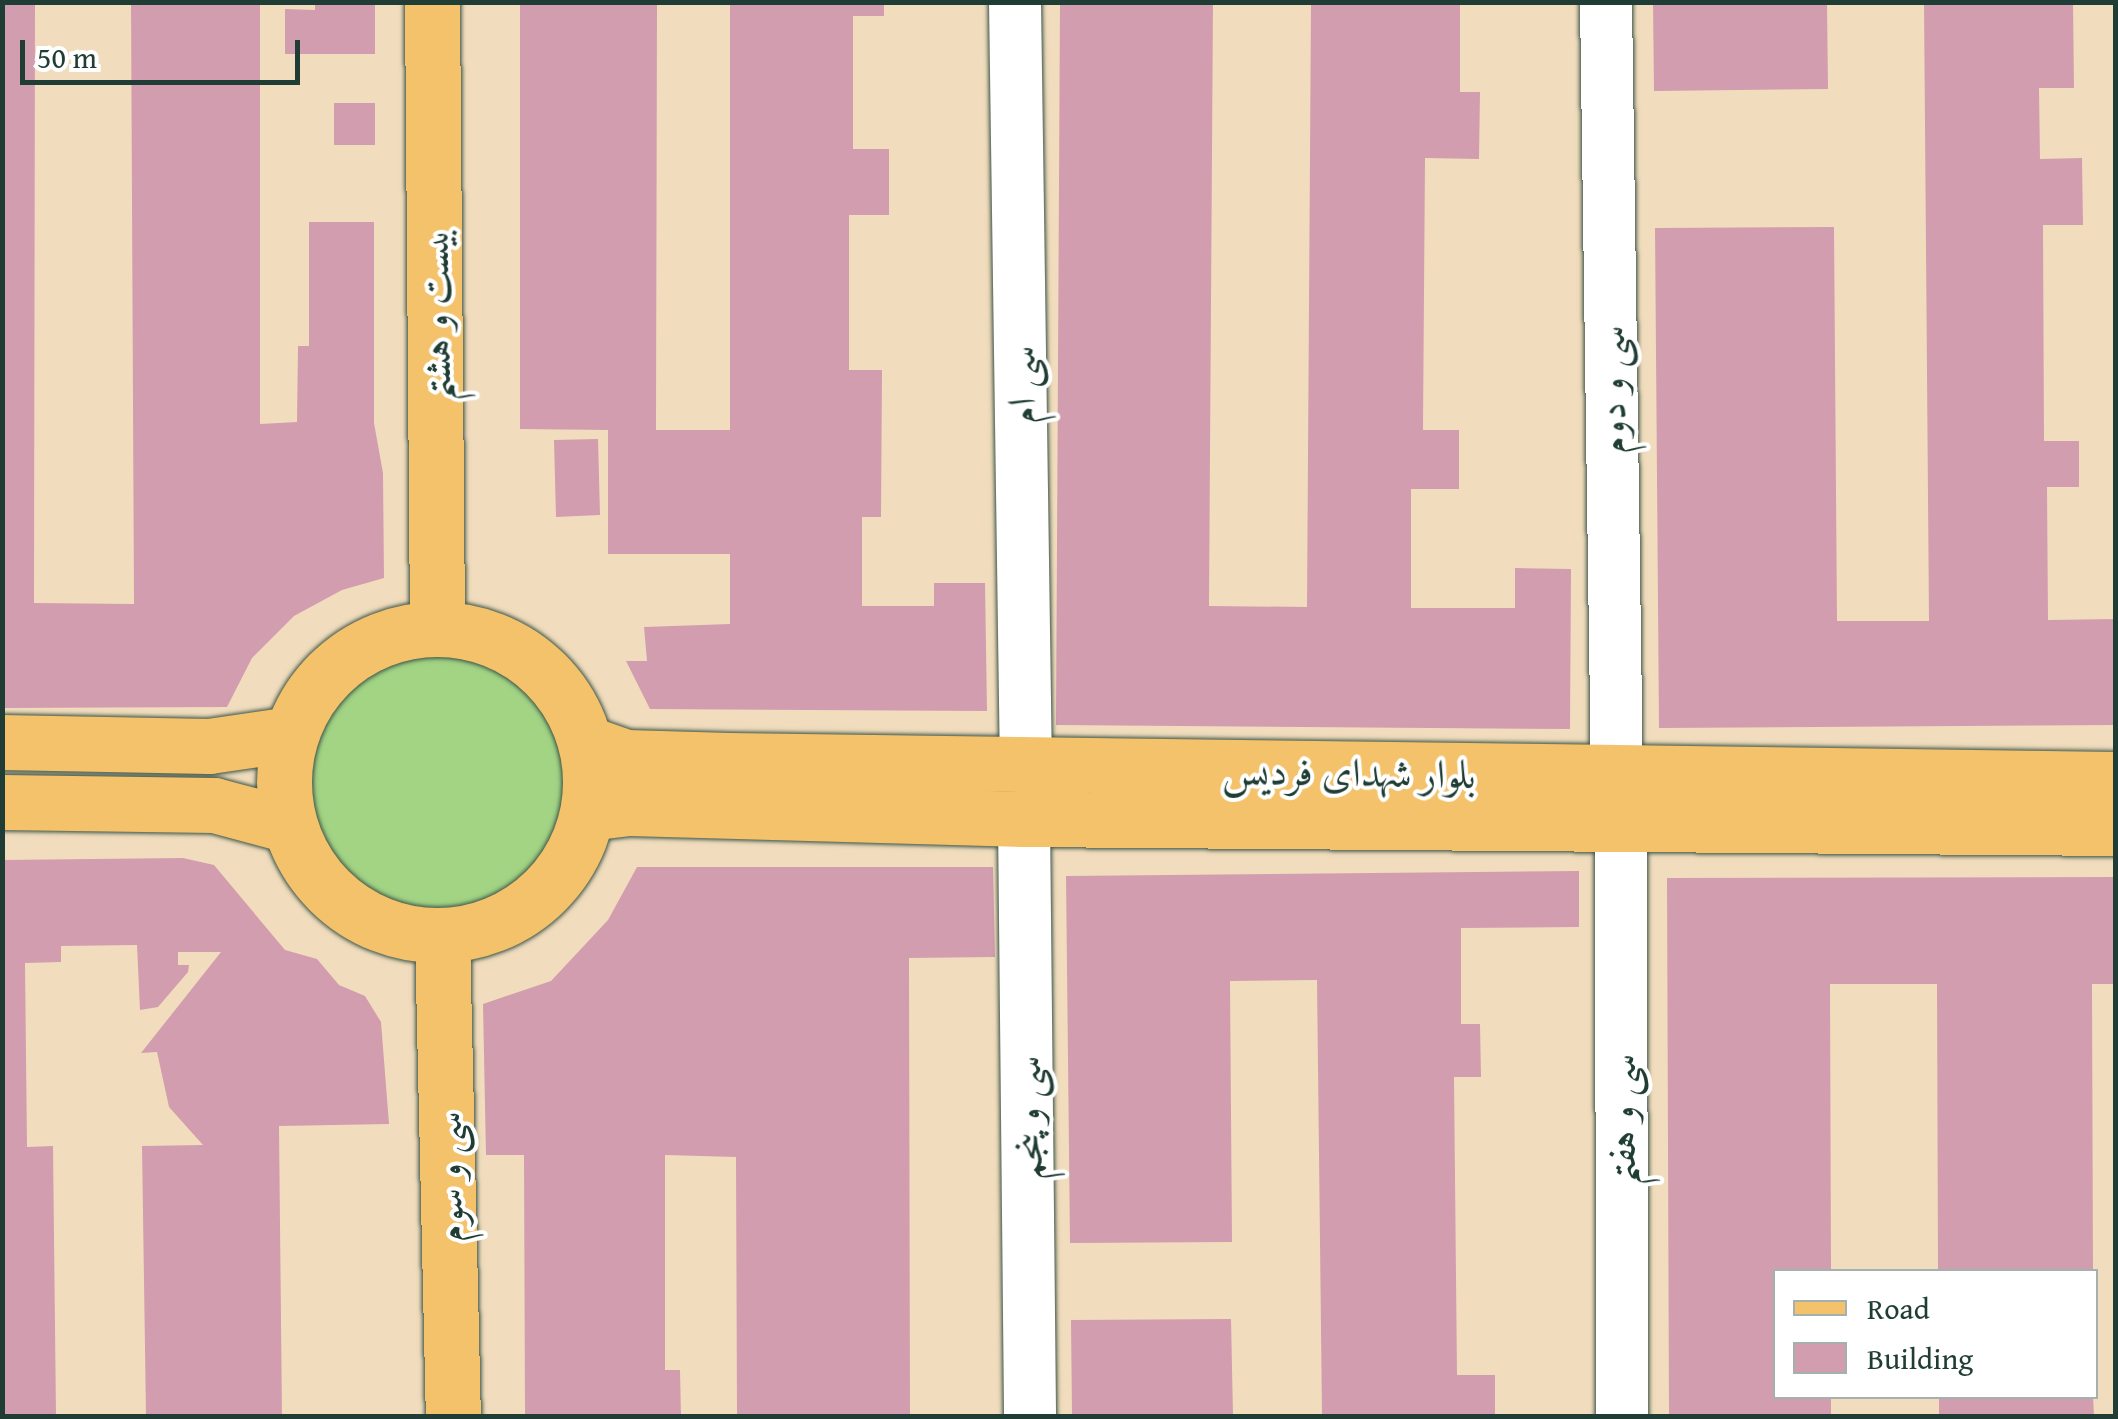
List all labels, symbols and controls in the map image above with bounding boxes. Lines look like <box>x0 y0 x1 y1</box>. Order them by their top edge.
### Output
scale bar <box>25 20 305 82</box>
text: 50 m <box>37 35 97 79</box>
street label: بیست و هشتم <box>409 228 461 402</box>
street label: سی و دوم <box>1586 325 1636 455</box>
street label: سی ام <box>996 345 1046 425</box>
street label: بلوار شهدای فردیس <box>1222 746 1476 798</box>
street label: سی و هفتم <box>1597 1054 1645 1186</box>
street label: سی و پنجم <box>1002 1055 1052 1181</box>
street label: سی و سوم <box>423 1111 473 1243</box>
legend <box>1773 1269 2098 1399</box>
text: Road <box>1867 1286 1930 1330</box>
text: Building <box>1867 1336 1973 1380</box>

